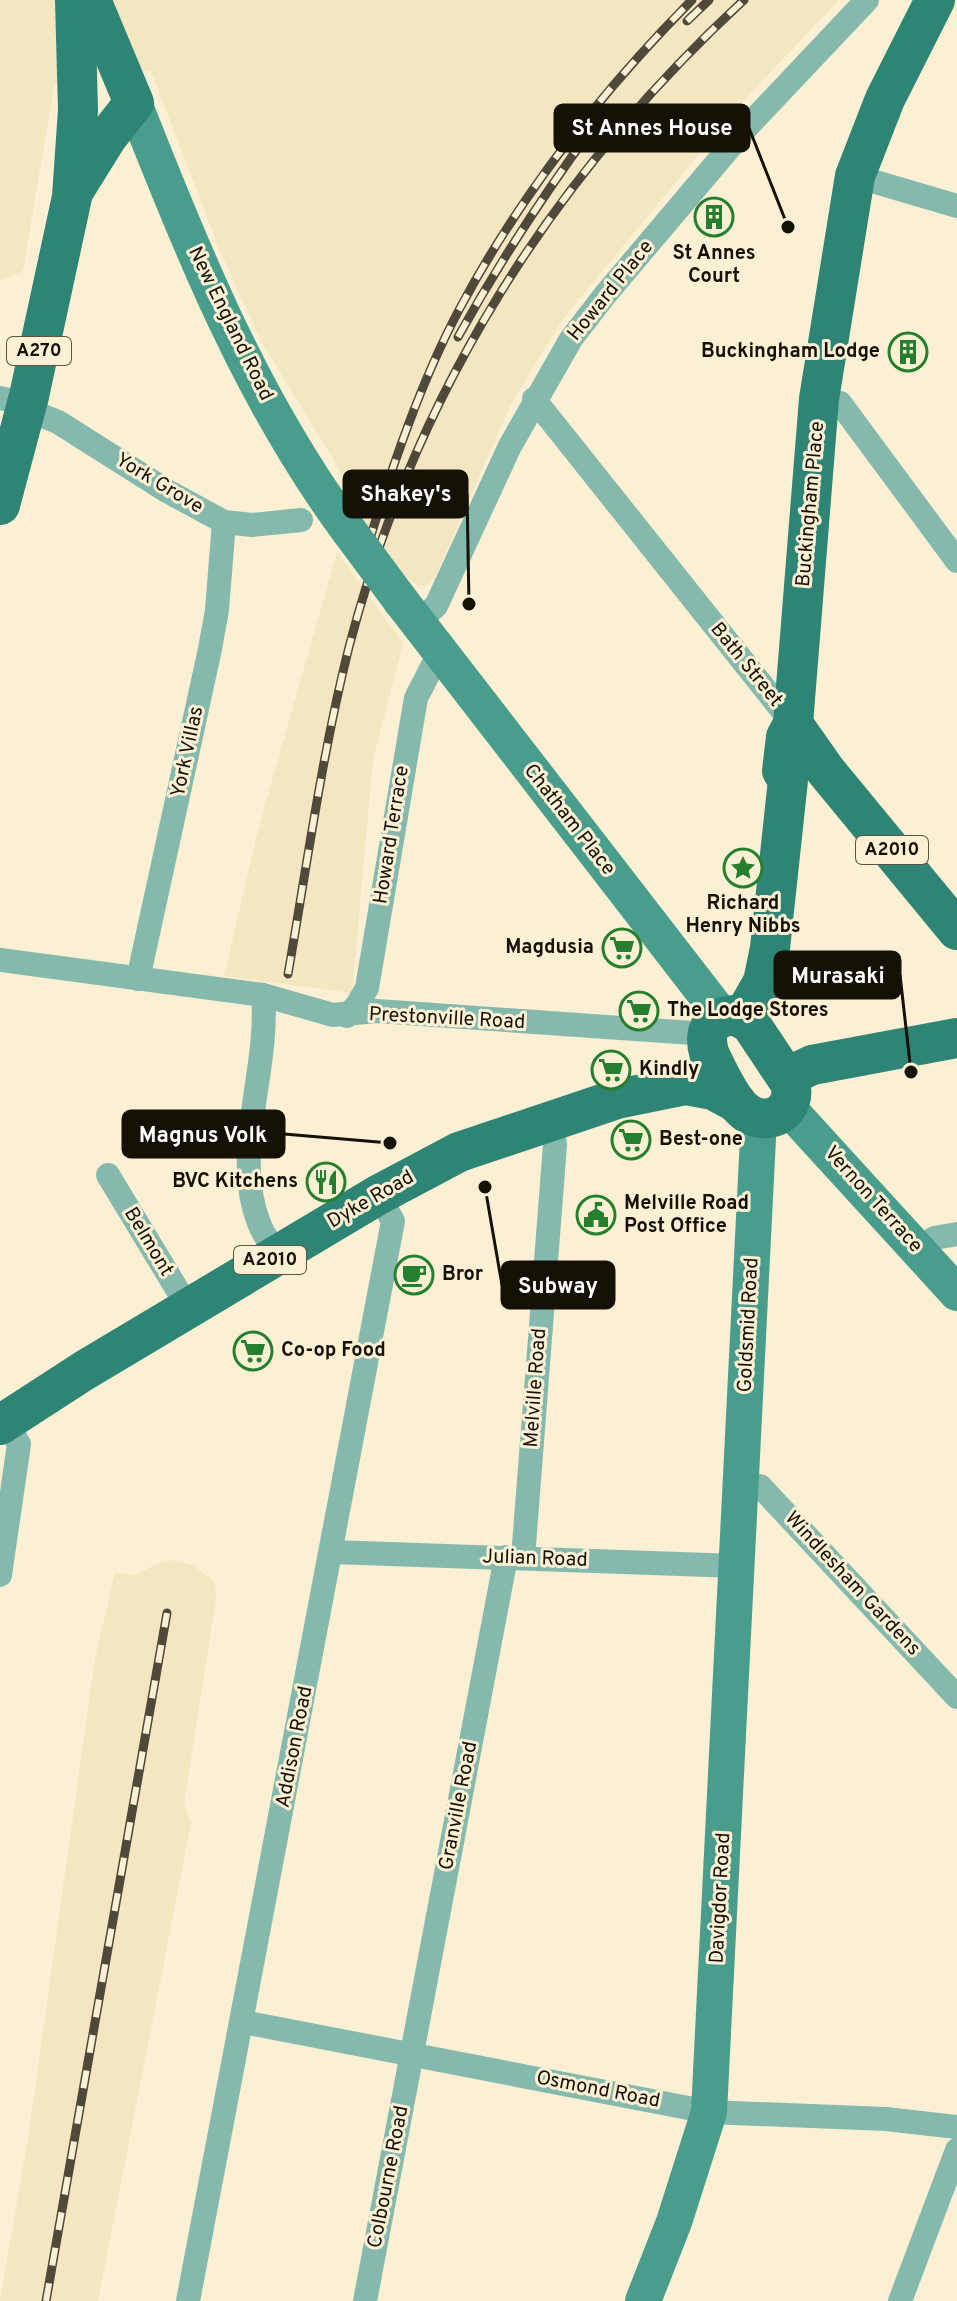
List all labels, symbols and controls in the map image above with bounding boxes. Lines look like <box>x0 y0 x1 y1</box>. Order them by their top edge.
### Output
callout: St Annes House <box>555 105 749 151</box>
text: St Annes House <box>571 116 733 143</box>
building icon: St Annes Court <box>693 196 735 238</box>
street label: Howard Place <box>562 235 660 347</box>
place label: St Annes Court <box>672 241 756 290</box>
street label: New England Road <box>181 243 279 405</box>
building icon: Buckingham Lodge <box>887 331 929 373</box>
road number: A270 <box>7 337 71 365</box>
place label: Buckingham Lodge <box>701 339 880 365</box>
street label: Buckingham Place <box>791 420 831 588</box>
street label: York Grove <box>110 448 208 520</box>
callout: Shakey's <box>344 471 467 517</box>
text: Shakey's <box>360 482 452 509</box>
street label: Bath Street <box>704 617 788 713</box>
street label: York Villas <box>166 704 210 800</box>
street label: Chatham Place <box>517 759 621 881</box>
street label: Howard Terrace <box>368 764 416 906</box>
road number: A2010 <box>856 836 928 864</box>
place icon: Richard Henry Nibbs <box>722 847 764 889</box>
place label: Richard Henry Nibbs <box>685 891 801 940</box>
supermarket icon: Magdusia <box>601 927 643 969</box>
place label: Magdusia <box>505 935 594 961</box>
callout: Murasaki <box>775 952 900 998</box>
text: Murasaki <box>791 964 885 991</box>
supermarket icon: The Lodge Stores <box>618 990 660 1032</box>
place label: The Lodge Stores <box>667 998 829 1024</box>
street label: Prestonville Road <box>368 1002 526 1036</box>
supermarket icon: Kindly <box>590 1049 632 1091</box>
place label: Kindly <box>639 1057 699 1083</box>
callout: Magnus Volk <box>123 1111 284 1157</box>
supermarket icon: Best-one <box>610 1119 652 1161</box>
text: Magnus Volk <box>139 1123 267 1150</box>
place label: Best-one <box>659 1127 743 1153</box>
street label: Vernon Terrace <box>818 1141 928 1259</box>
restaurant icon: BVC Kitchens <box>305 1161 347 1203</box>
street label: Dyke Road <box>323 1165 419 1235</box>
place label: BVC Kitchens <box>172 1169 298 1195</box>
place label: Melville Road Post Office <box>624 1191 749 1240</box>
public building icon: Melville Road Post Office <box>575 1194 617 1236</box>
street label: Belmont <box>117 1203 179 1281</box>
road number: A2010 <box>234 1246 306 1274</box>
cafe icon: Bror <box>393 1254 435 1296</box>
street label: Goldsmid Road <box>732 1257 766 1393</box>
place label: Bror <box>442 1262 484 1288</box>
callout: Subway <box>502 1262 614 1308</box>
text: Subway <box>518 1274 598 1301</box>
street label: Melville Road <box>519 1327 553 1449</box>
supermarket icon: Co-op Food <box>232 1330 274 1372</box>
place label: Co-op Food <box>281 1338 386 1364</box>
street label: Windlesham Gardens <box>778 1506 926 1662</box>
street label: Julian Road <box>482 1544 588 1574</box>
street label: Addison Road <box>270 1684 320 1810</box>
street label: Granville Road <box>434 1739 484 1873</box>
street label: Davigdor Road <box>705 1832 737 1964</box>
street label: Osmond Road <box>534 2065 662 2115</box>
street label: Colbourne Road <box>362 2104 416 2250</box>

